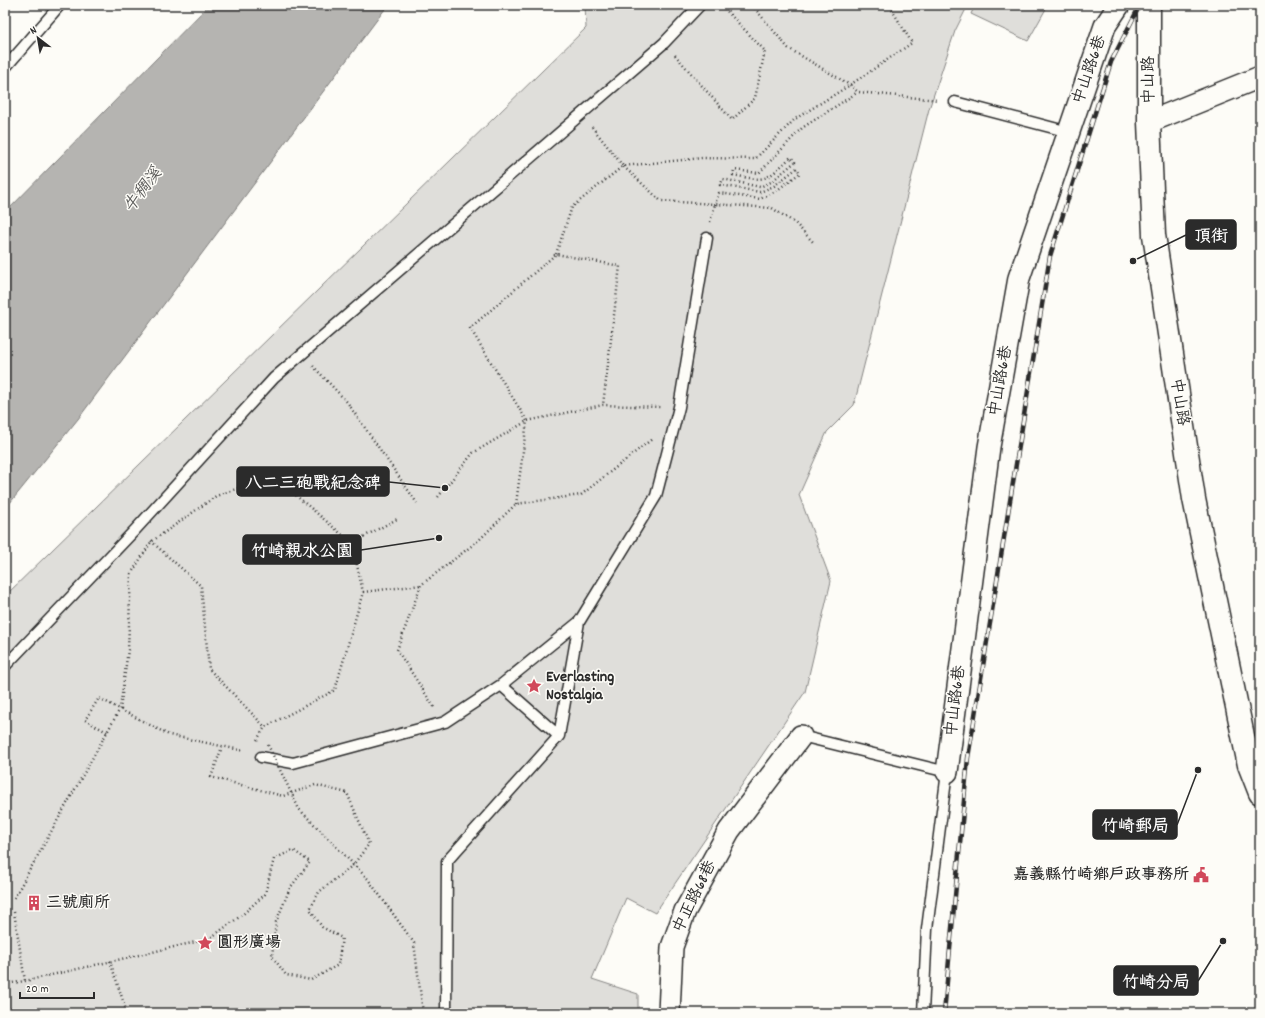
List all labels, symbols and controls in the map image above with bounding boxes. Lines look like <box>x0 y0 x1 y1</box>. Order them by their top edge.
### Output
north arrow <box>18 18 58 58</box>
text: N <box>27 23 41 39</box>
street label: 中山路6巷 <box>1067 32 1113 108</box>
street label: 中山路 <box>1138 56 1161 104</box>
water label: 牛稠溪 <box>119 163 170 219</box>
callout: 頂街 <box>1186 220 1236 249</box>
text: 頂街 <box>1194 226 1228 250</box>
street label: 中山路6巷 <box>983 344 1019 418</box>
street label: 中山路 <box>1164 376 1194 428</box>
callout: 八二三砲戰紀念碑 <box>237 467 389 496</box>
text: 八二三砲戰紀念碑 <box>245 473 381 497</box>
callout: 竹崎親水公園 <box>243 535 361 564</box>
text: 竹崎親水公園 <box>251 541 353 565</box>
street label: 中山路6巷 <box>940 664 972 738</box>
place label: Everlasting Nostalgia <box>546 666 614 707</box>
place icon: Everlasting Nostalgia <box>525 677 543 695</box>
callout: 竹崎郵局 <box>1093 810 1177 839</box>
text: 竹崎郵局 <box>1101 816 1169 840</box>
street label: 中正路68巷 <box>668 857 722 937</box>
place label: 嘉義縣竹崎鄉戶政事務所 <box>1013 864 1189 887</box>
public building icon: 嘉義縣竹崎鄉戶政事務所 <box>1192 866 1210 884</box>
place label: 三號廁所 <box>46 892 110 915</box>
building icon: 三號廁所 <box>25 894 43 912</box>
place label: 圓形廣場 <box>217 932 281 955</box>
place icon: 圓形廣場 <box>196 934 214 952</box>
callout: 竹崎分局 <box>1114 966 1198 995</box>
text: 竹崎分局 <box>1122 972 1190 996</box>
scale bar <box>20 974 94 1000</box>
text: 20 m <box>26 981 49 998</box>

